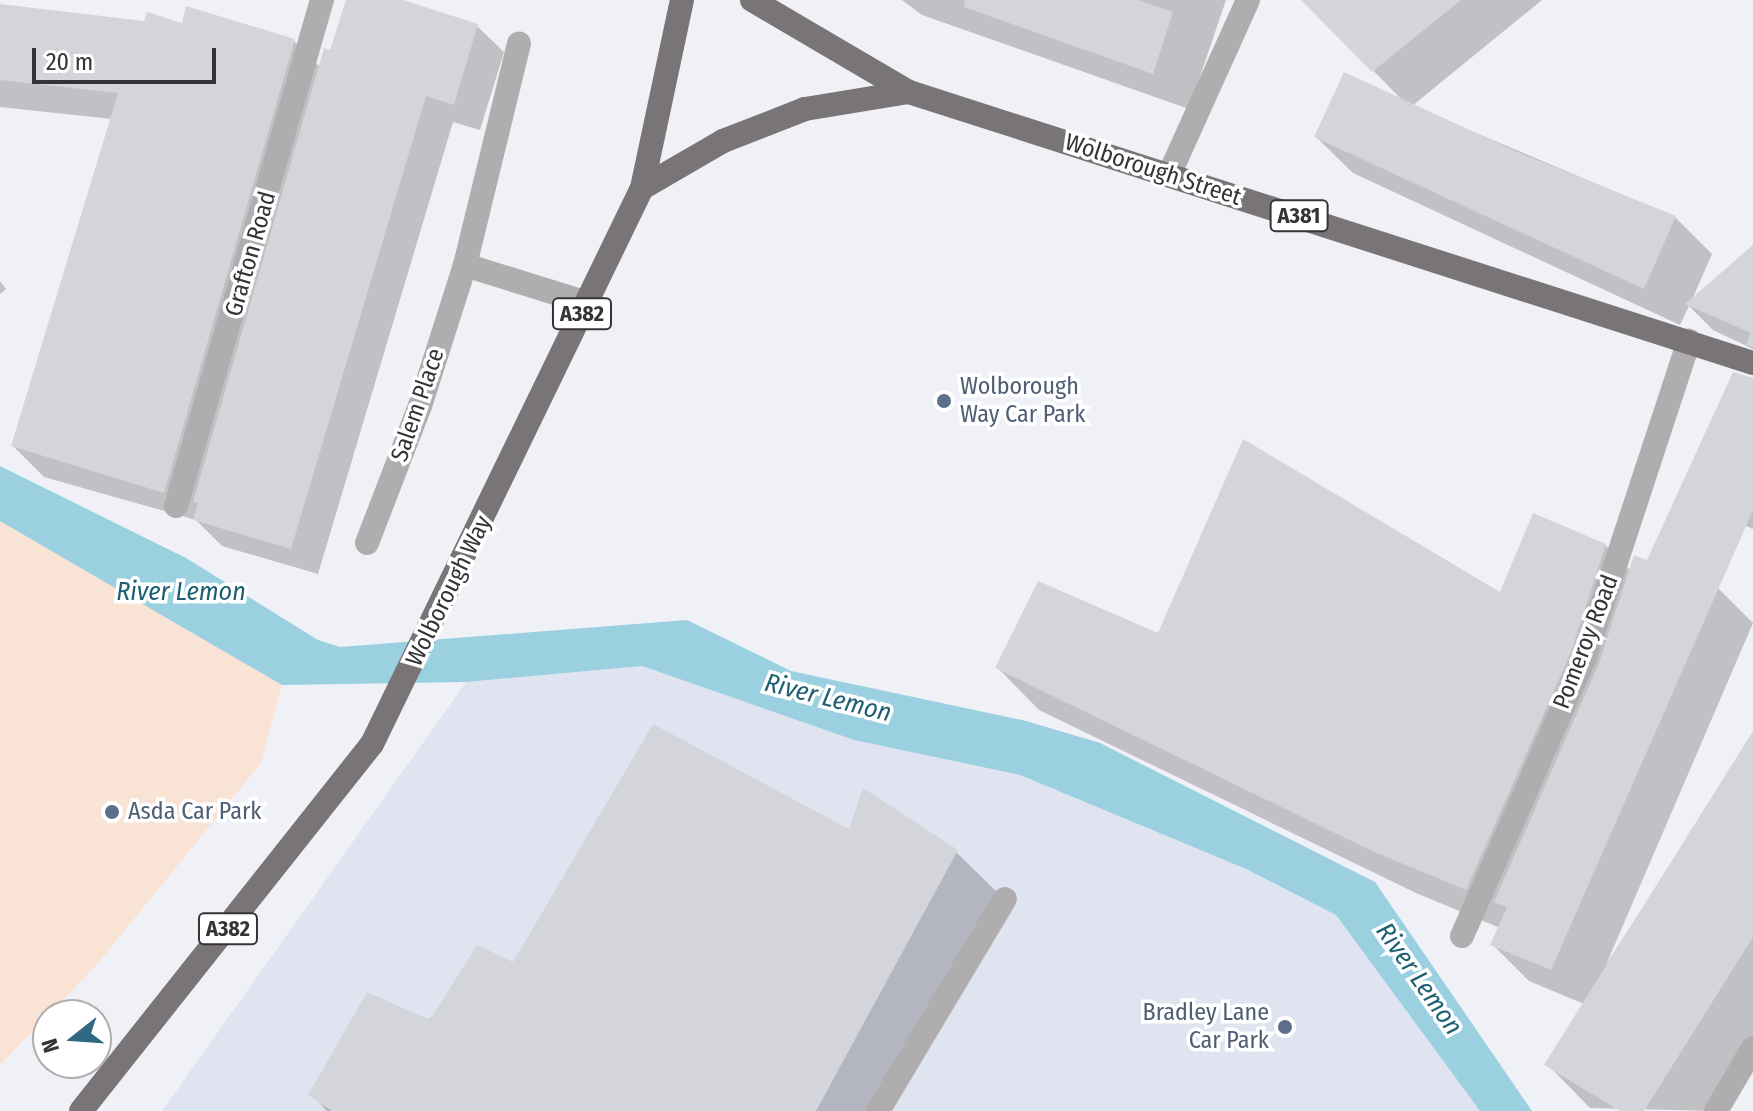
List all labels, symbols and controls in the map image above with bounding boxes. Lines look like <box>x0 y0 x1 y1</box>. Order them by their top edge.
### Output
scale bar <box>36 32 220 82</box>
text: 20 m <box>46 48 93 76</box>
street label: Wolborough Street <box>1061 128 1245 212</box>
street label: Grafton Road <box>219 188 283 320</box>
road number: A381 <box>1269 198 1329 234</box>
road number: A382 <box>550 296 614 332</box>
street label: Salem Place <box>385 345 451 465</box>
place label: Wolborough Way Car Park <box>960 373 1085 429</box>
marker: Wolborough Way Car Park <box>935 392 953 410</box>
street label: Wolborough Way <box>400 511 498 671</box>
street label: Pomeroy Road <box>1547 571 1625 713</box>
water label: River Lemon <box>116 576 246 608</box>
water label: River Lemon <box>761 667 895 729</box>
place label: Asda Car Park <box>128 798 261 826</box>
marker: Asda Car Park <box>103 803 121 821</box>
road number: A382 <box>196 911 260 947</box>
water label: River Lemon <box>1369 917 1469 1041</box>
north arrow <box>32 999 112 1079</box>
place label: Bradley Lane Car Park <box>1143 999 1269 1055</box>
marker: Bradley Lane Car Park <box>1276 1018 1294 1036</box>
text: N <box>36 1035 65 1056</box>

